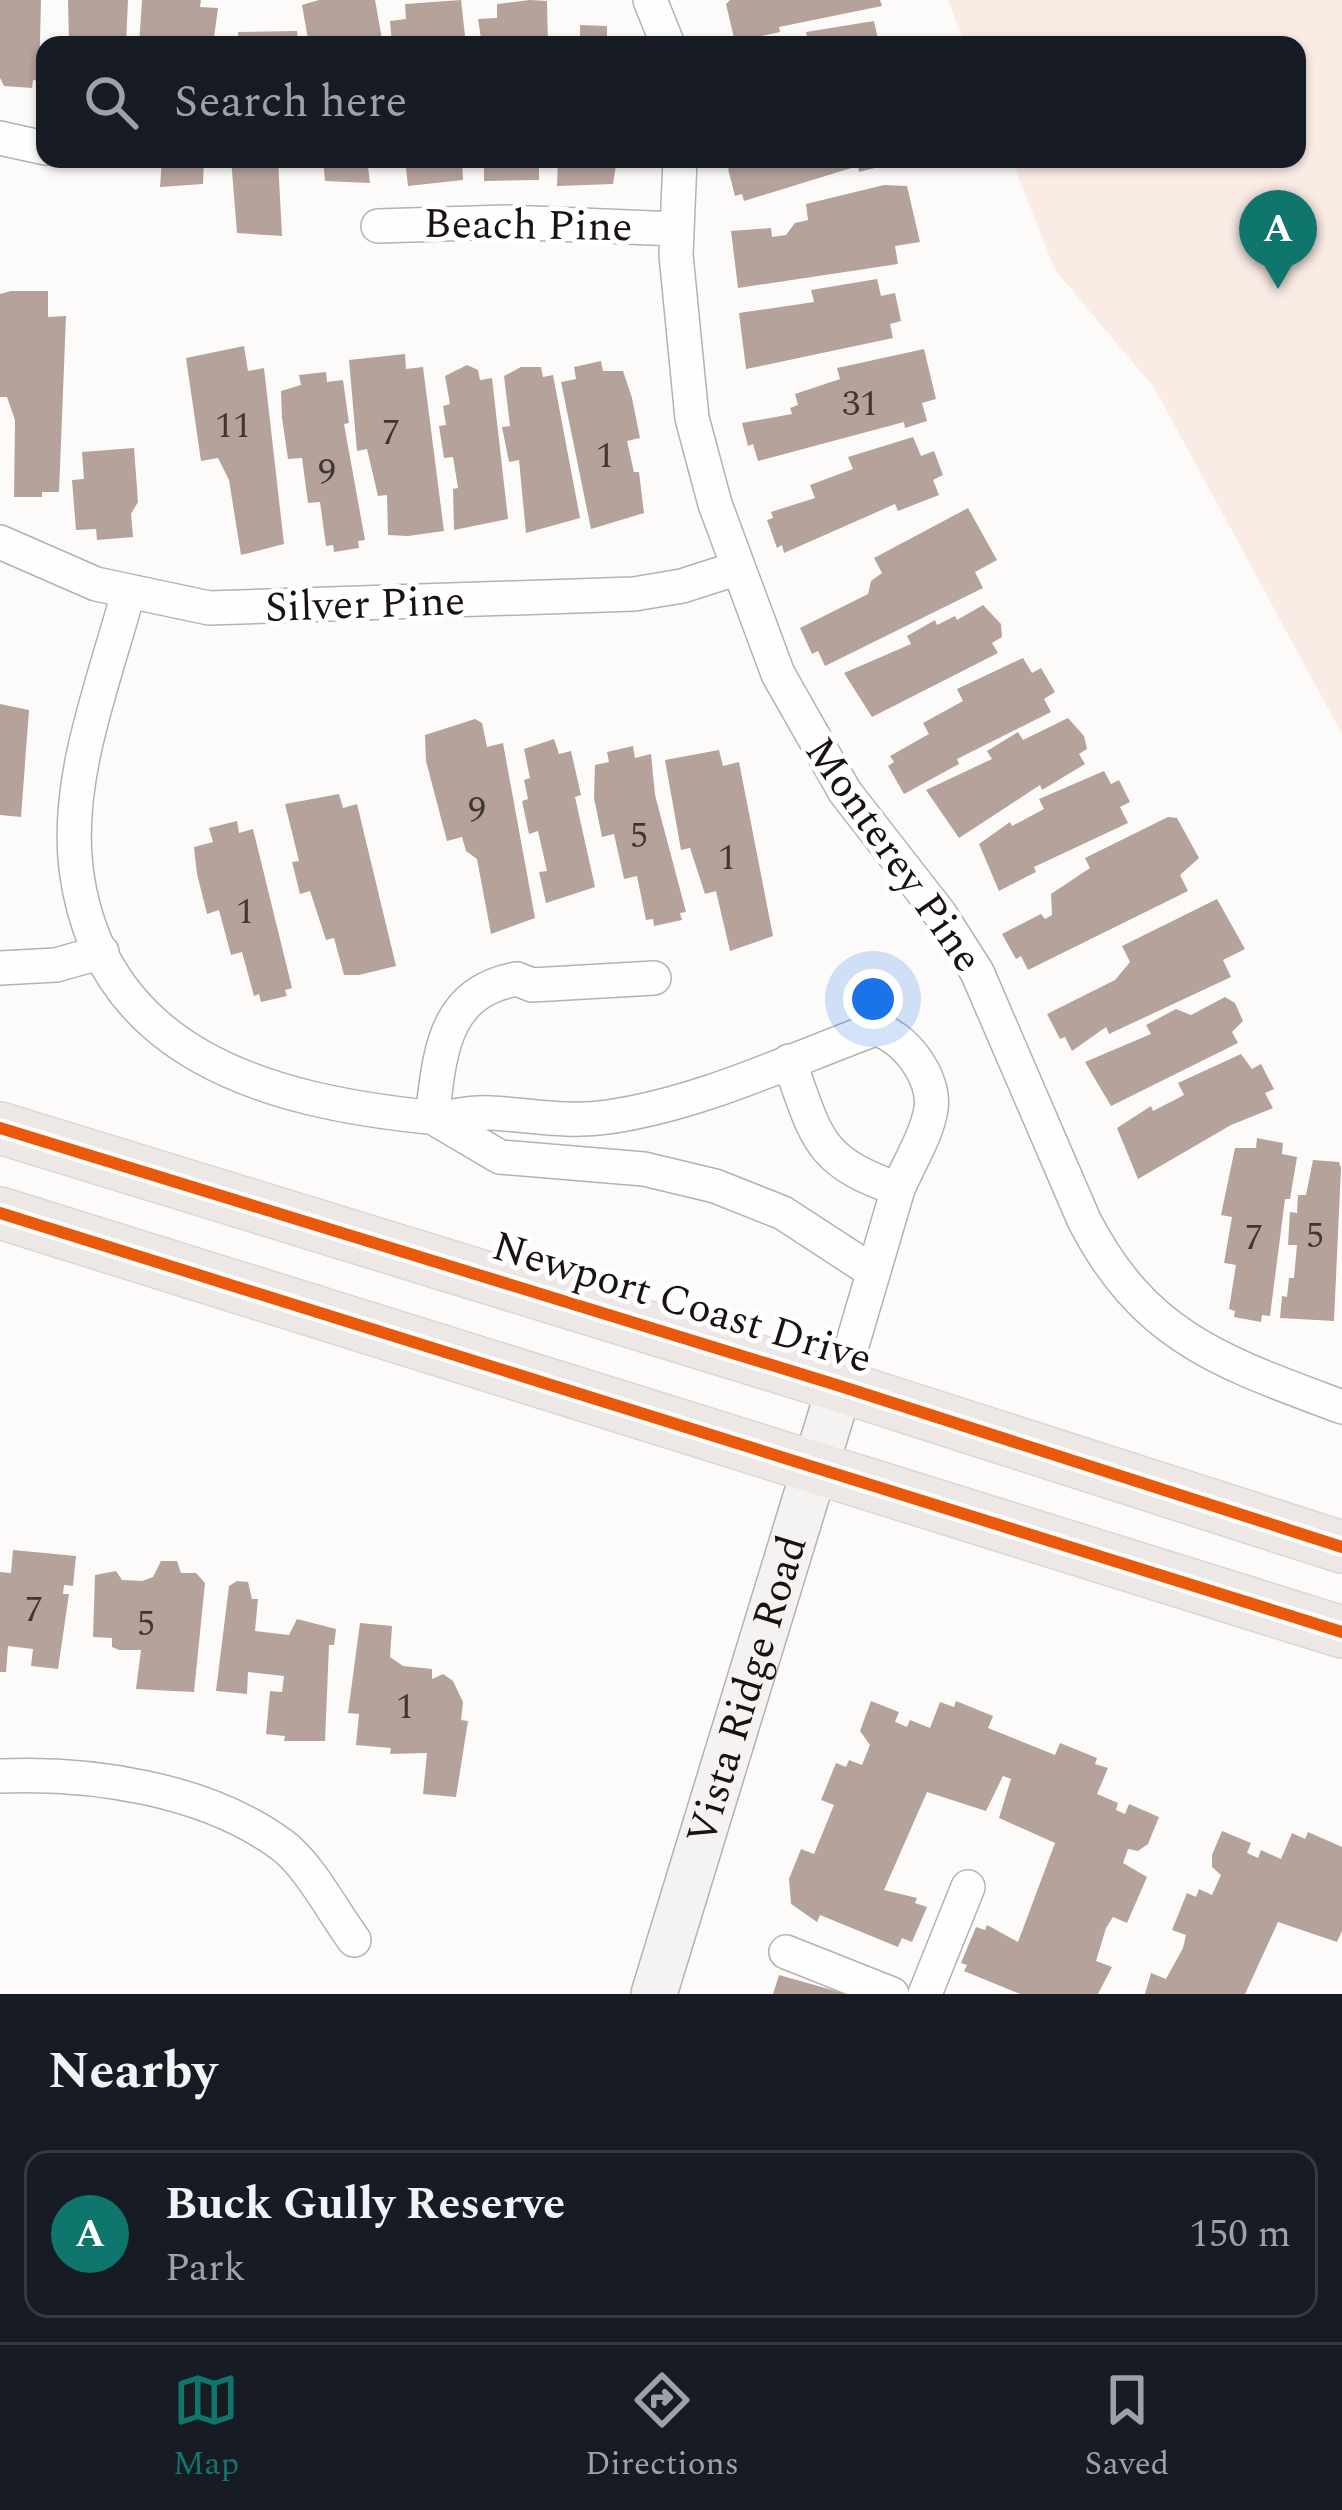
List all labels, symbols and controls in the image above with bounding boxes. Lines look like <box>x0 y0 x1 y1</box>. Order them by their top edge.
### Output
search box <box>36 36 1306 168</box>
text: Search here <box>174 68 407 137</box>
icon: search <box>78 69 144 135</box>
pin: A <box>1239 190 1317 289</box>
street label: Beach Pine <box>423 193 633 259</box>
house number: 31 <box>842 377 878 432</box>
house number: 11 <box>215 399 251 454</box>
house number: 7 <box>382 406 400 461</box>
house number: 1 <box>596 429 614 484</box>
house number: 9 <box>318 445 336 500</box>
street label: Silver Pine <box>264 570 466 640</box>
street label: Monterey Pine <box>788 724 998 986</box>
house number: 9 <box>468 783 486 838</box>
house number: 5 <box>630 809 648 864</box>
house number: 1 <box>718 831 736 886</box>
house number: 1 <box>236 885 254 940</box>
your location <box>843 969 903 1029</box>
house number: 5 <box>1306 1209 1324 1264</box>
house number: 7 <box>1245 1211 1263 1266</box>
street label: Newport Coast Drive <box>484 1215 880 1391</box>
street label: Vista Ridge Road <box>670 1528 824 1852</box>
house number: 7 <box>25 1583 43 1638</box>
house number: 5 <box>137 1597 155 1652</box>
house number: 1 <box>396 1680 414 1735</box>
text: Nearby <box>48 2033 217 2111</box>
text: Buck Gully Reserve <box>165 2170 565 2239</box>
text: A <box>75 2205 105 2264</box>
text: 150 m <box>1189 2205 1291 2264</box>
text: Park <box>165 2239 245 2298</box>
tab: Map <box>173 2367 239 2489</box>
tab: Directions <box>585 2367 739 2489</box>
tab: Saved <box>1085 2367 1169 2489</box>

